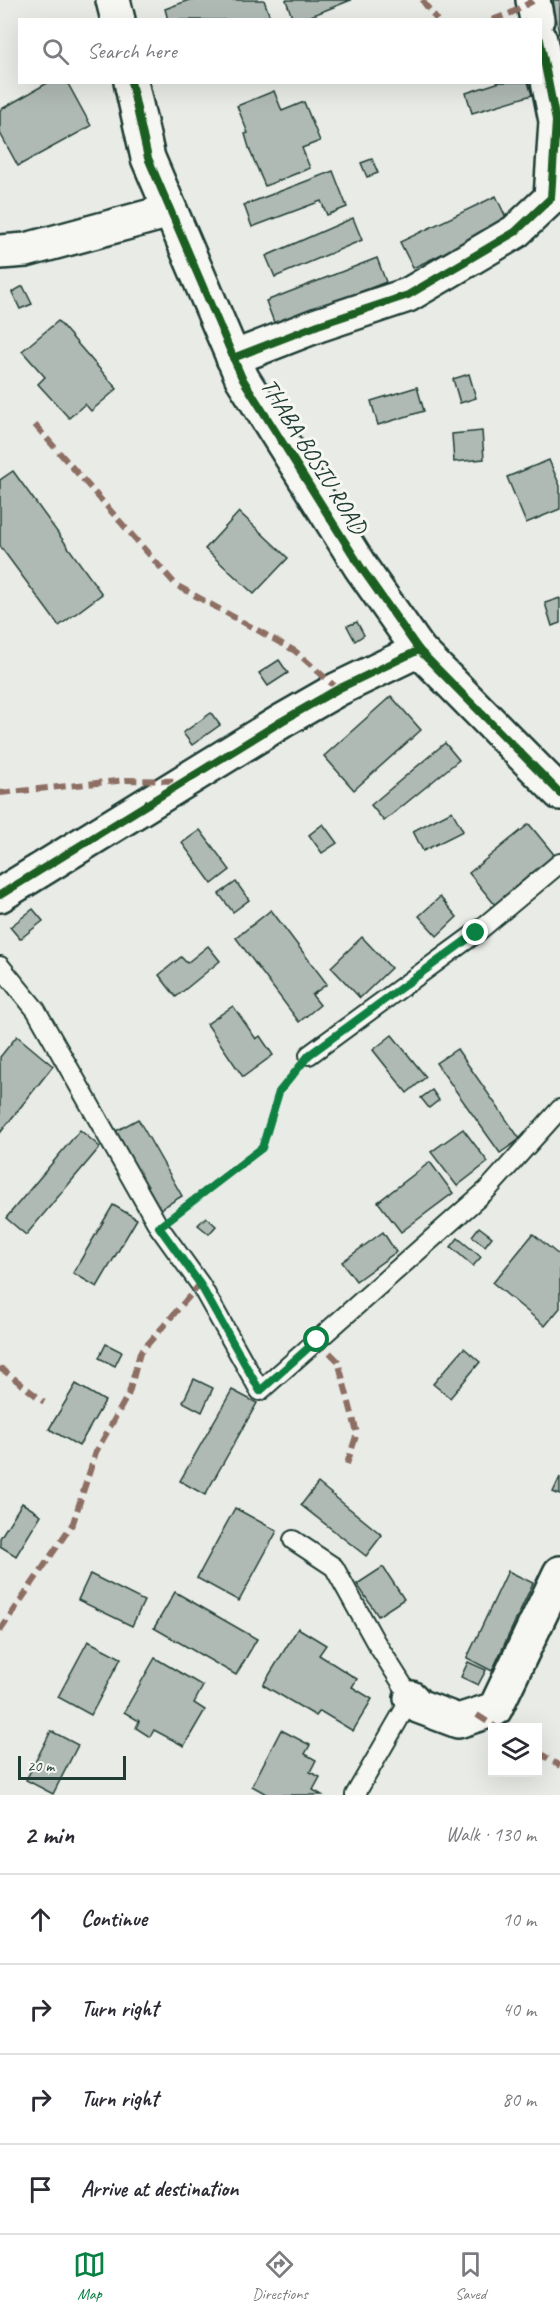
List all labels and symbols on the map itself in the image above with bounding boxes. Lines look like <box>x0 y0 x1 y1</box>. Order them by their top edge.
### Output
street label: THABA BOSIU ROAD <box>254 373 375 541</box>
route end <box>462 919 488 945</box>
route start <box>303 1326 329 1352</box>
scale bar <box>18 1753 126 1780</box>

